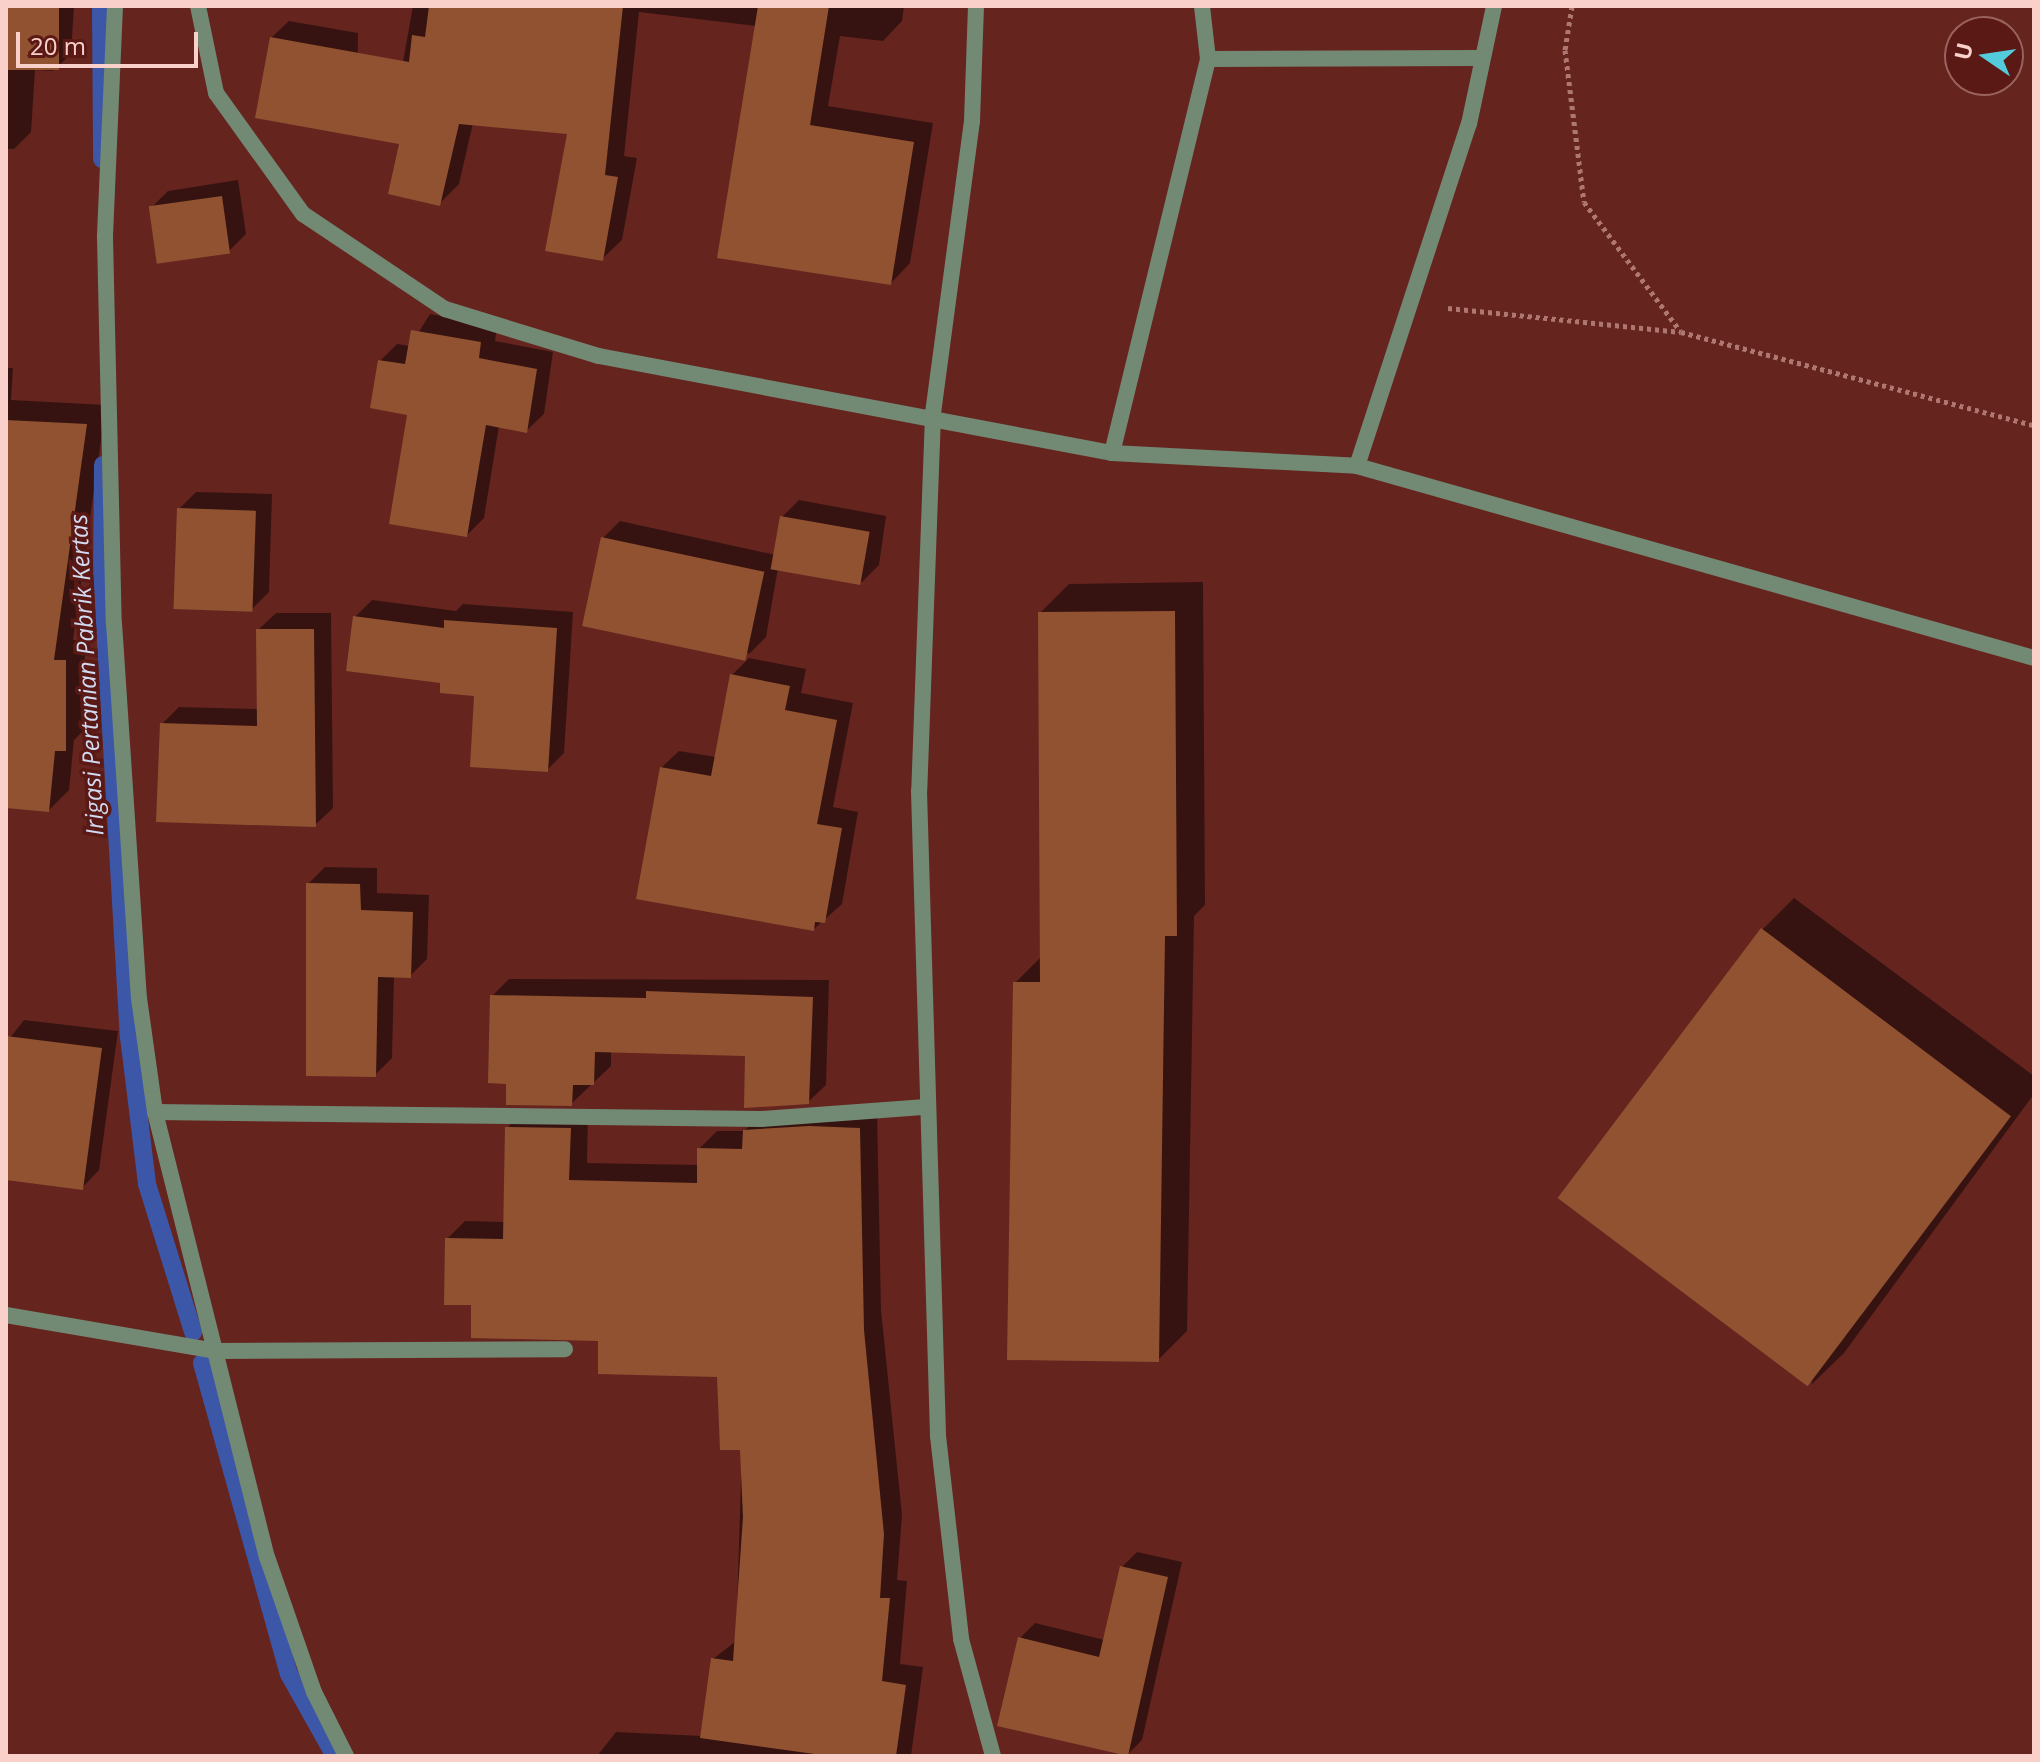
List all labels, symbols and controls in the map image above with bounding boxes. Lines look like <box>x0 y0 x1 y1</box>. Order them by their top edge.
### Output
scale bar <box>20 16 202 66</box>
north arrow <box>1944 16 2024 96</box>
text: 20 m <box>30 29 86 62</box>
text: U <box>1946 40 1979 63</box>
water label: Irigasi Pertanian Pabrik Kertas <box>63 513 109 837</box>

